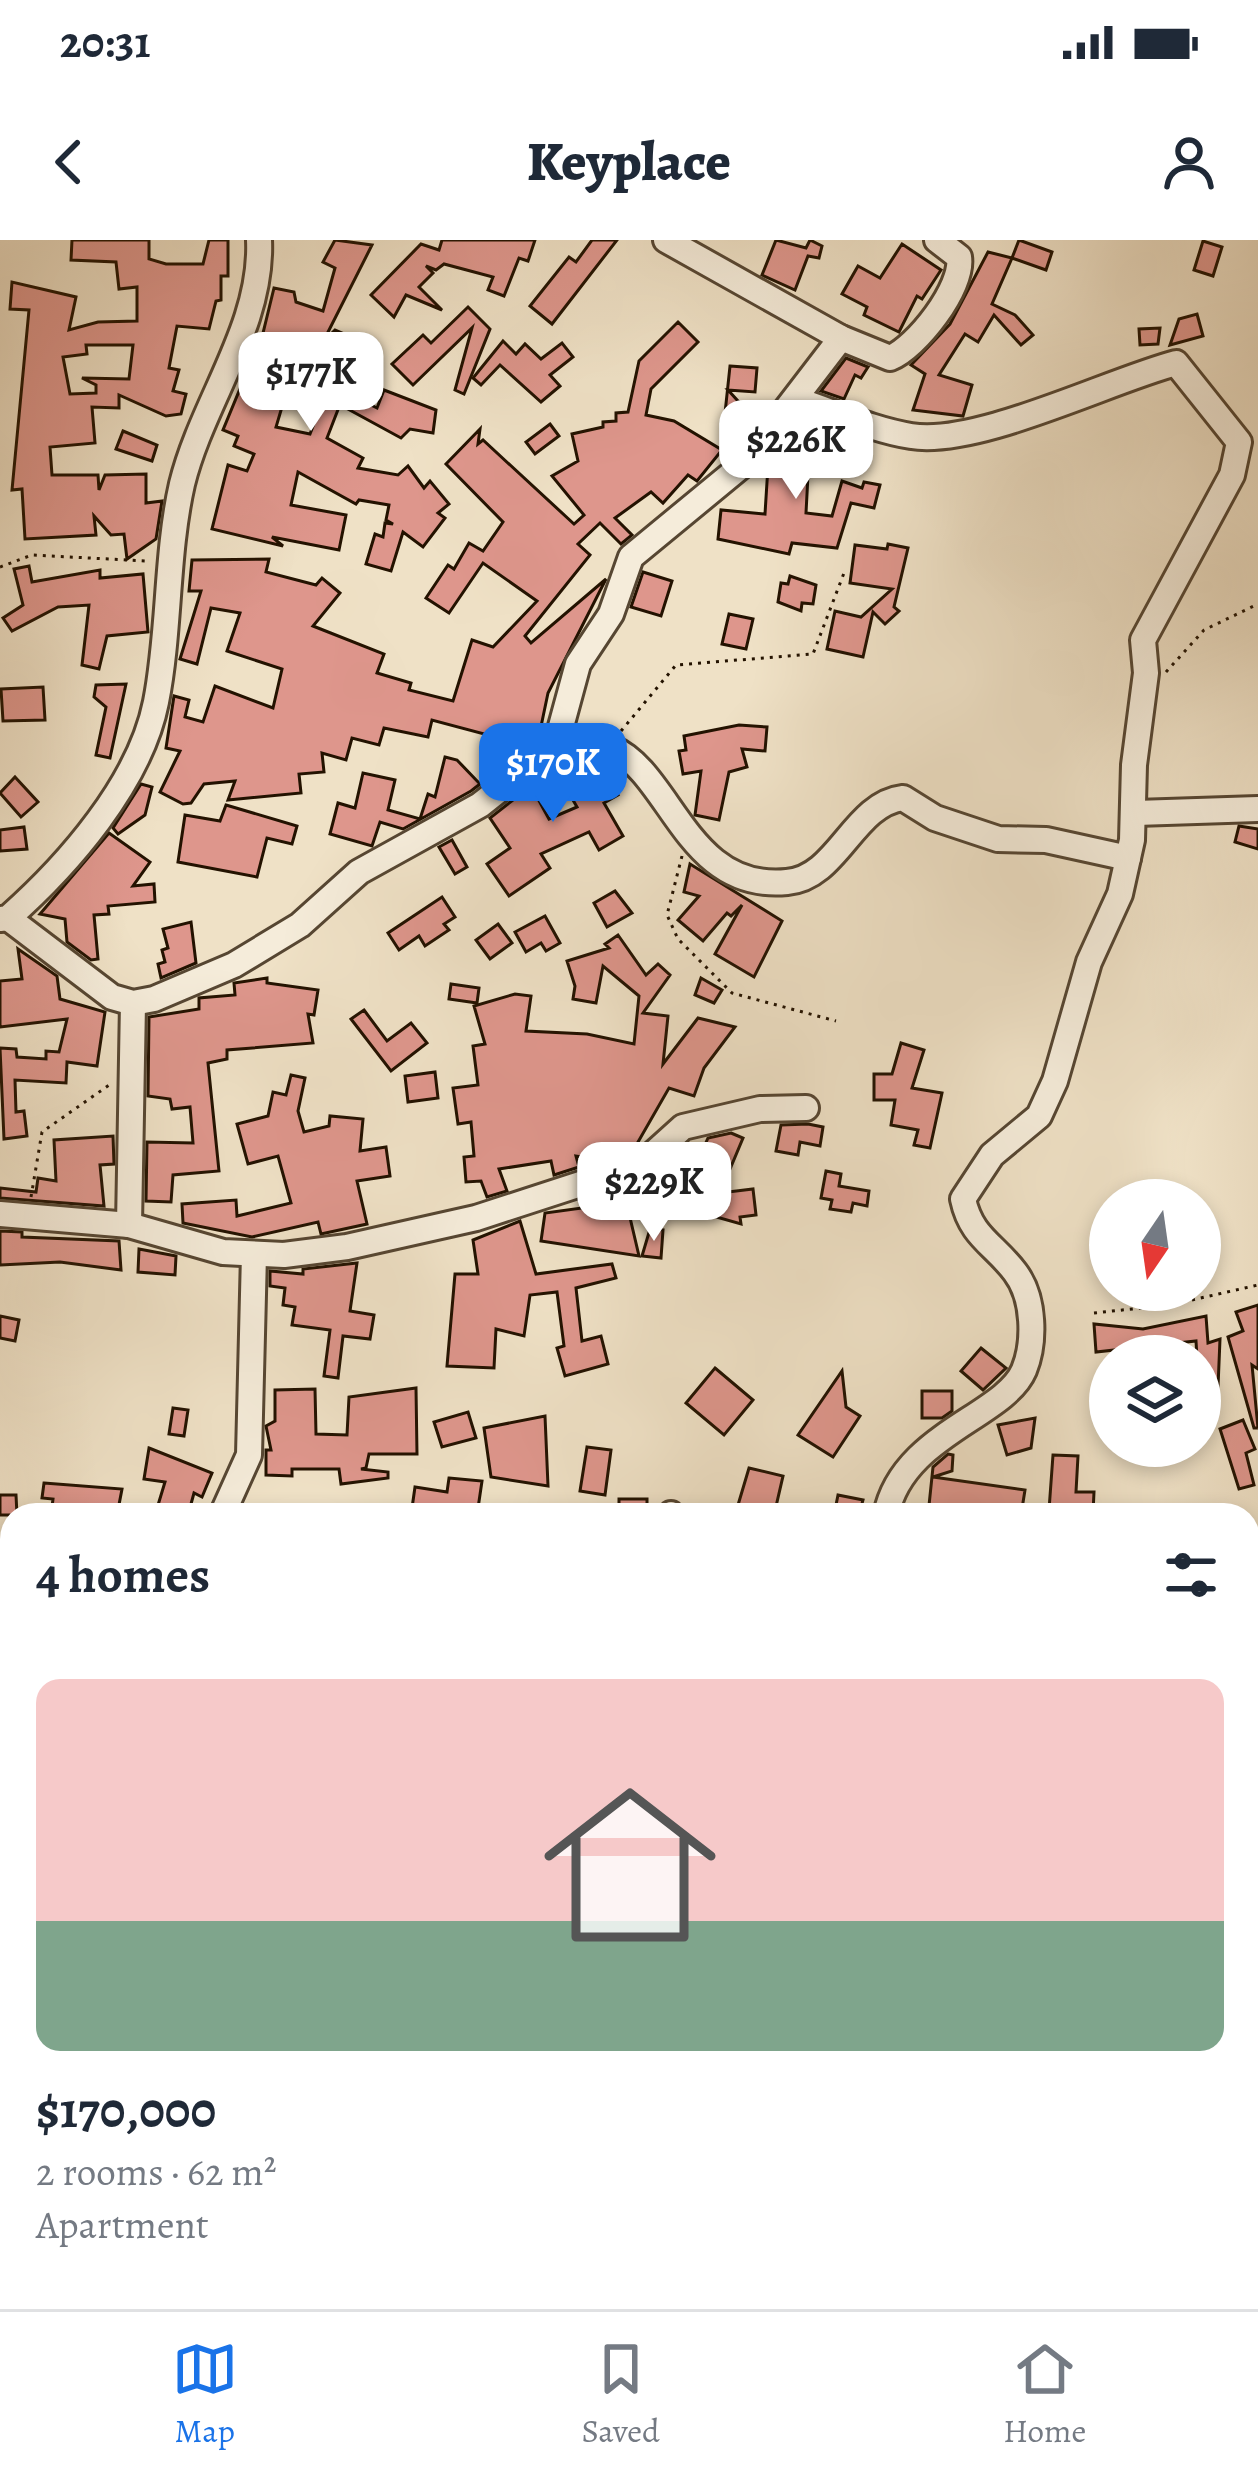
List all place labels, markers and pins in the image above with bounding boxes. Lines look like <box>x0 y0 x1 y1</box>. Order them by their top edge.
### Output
pin: $177K <box>227 332 395 434</box>
pin: $226K <box>712 400 880 502</box>
pin: $170K <box>469 723 637 825</box>
pin: $229K <box>570 1142 738 1244</box>

